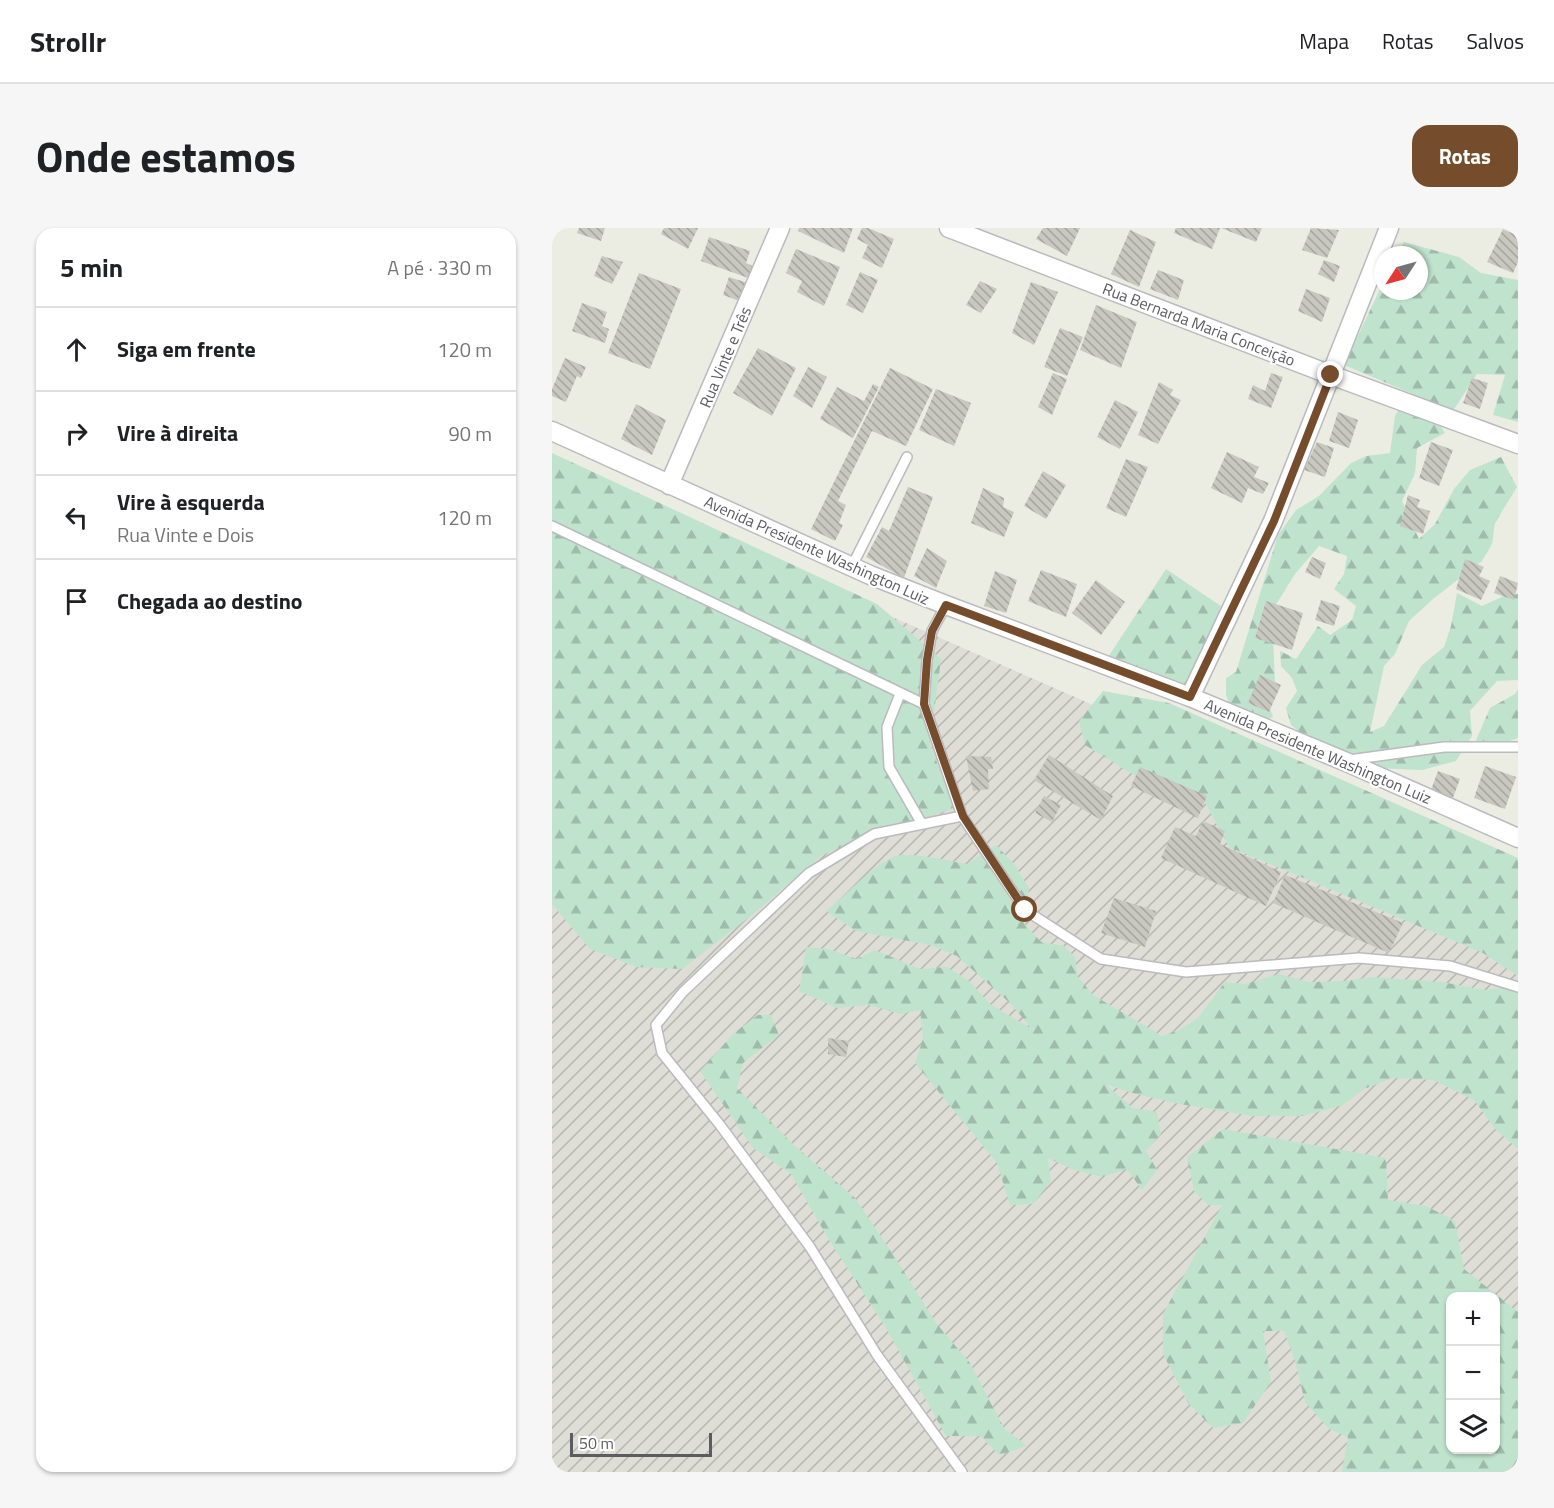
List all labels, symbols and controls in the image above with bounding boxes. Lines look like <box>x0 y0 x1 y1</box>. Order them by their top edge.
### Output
text: Strollr <box>30 20 106 63</box>
text: Mapa <box>1299 25 1349 57</box>
text: Rotas <box>1382 25 1433 57</box>
text: Salvos <box>1466 25 1524 57</box>
text: Onde estamos <box>36 124 296 188</box>
button: Rotas <box>1412 125 1518 187</box>
north arrow <box>1374 246 1428 300</box>
text: 5 min <box>60 248 123 287</box>
text: A pé · 330 m <box>387 252 492 283</box>
street label: Rua Bernarda Maria Conceição <box>1099 276 1299 372</box>
street label: Rua Vinte e Três <box>693 303 757 411</box>
text: Siga em frente <box>117 332 256 366</box>
icon: ahead <box>60 333 93 366</box>
text: 120 m <box>437 334 492 365</box>
route end <box>1317 361 1343 387</box>
text: Vire à direita <box>117 416 238 450</box>
icon: right <box>60 417 93 450</box>
text: 90 m <box>448 418 492 449</box>
text: Vire à esquerda <box>117 485 265 519</box>
street label: Avenida Presidente Washington Luiz <box>700 489 934 611</box>
icon: left <box>60 501 93 534</box>
text: 120 m <box>437 502 492 533</box>
text: Rua Vinte e Dois <box>117 519 254 550</box>
text: Chegada ao destino <box>117 584 303 618</box>
icon: arrive <box>60 585 93 618</box>
street label: Avenida Presidente Washington Luiz <box>1201 692 1435 810</box>
route start <box>1011 896 1037 922</box>
map controls <box>1446 1292 1500 1454</box>
button: + <box>1446 1292 1500 1346</box>
button: − <box>1446 1346 1500 1400</box>
button: layers <box>1446 1400 1500 1454</box>
scale bar <box>570 1430 712 1458</box>
text: 50 m <box>579 1431 614 1455</box>

